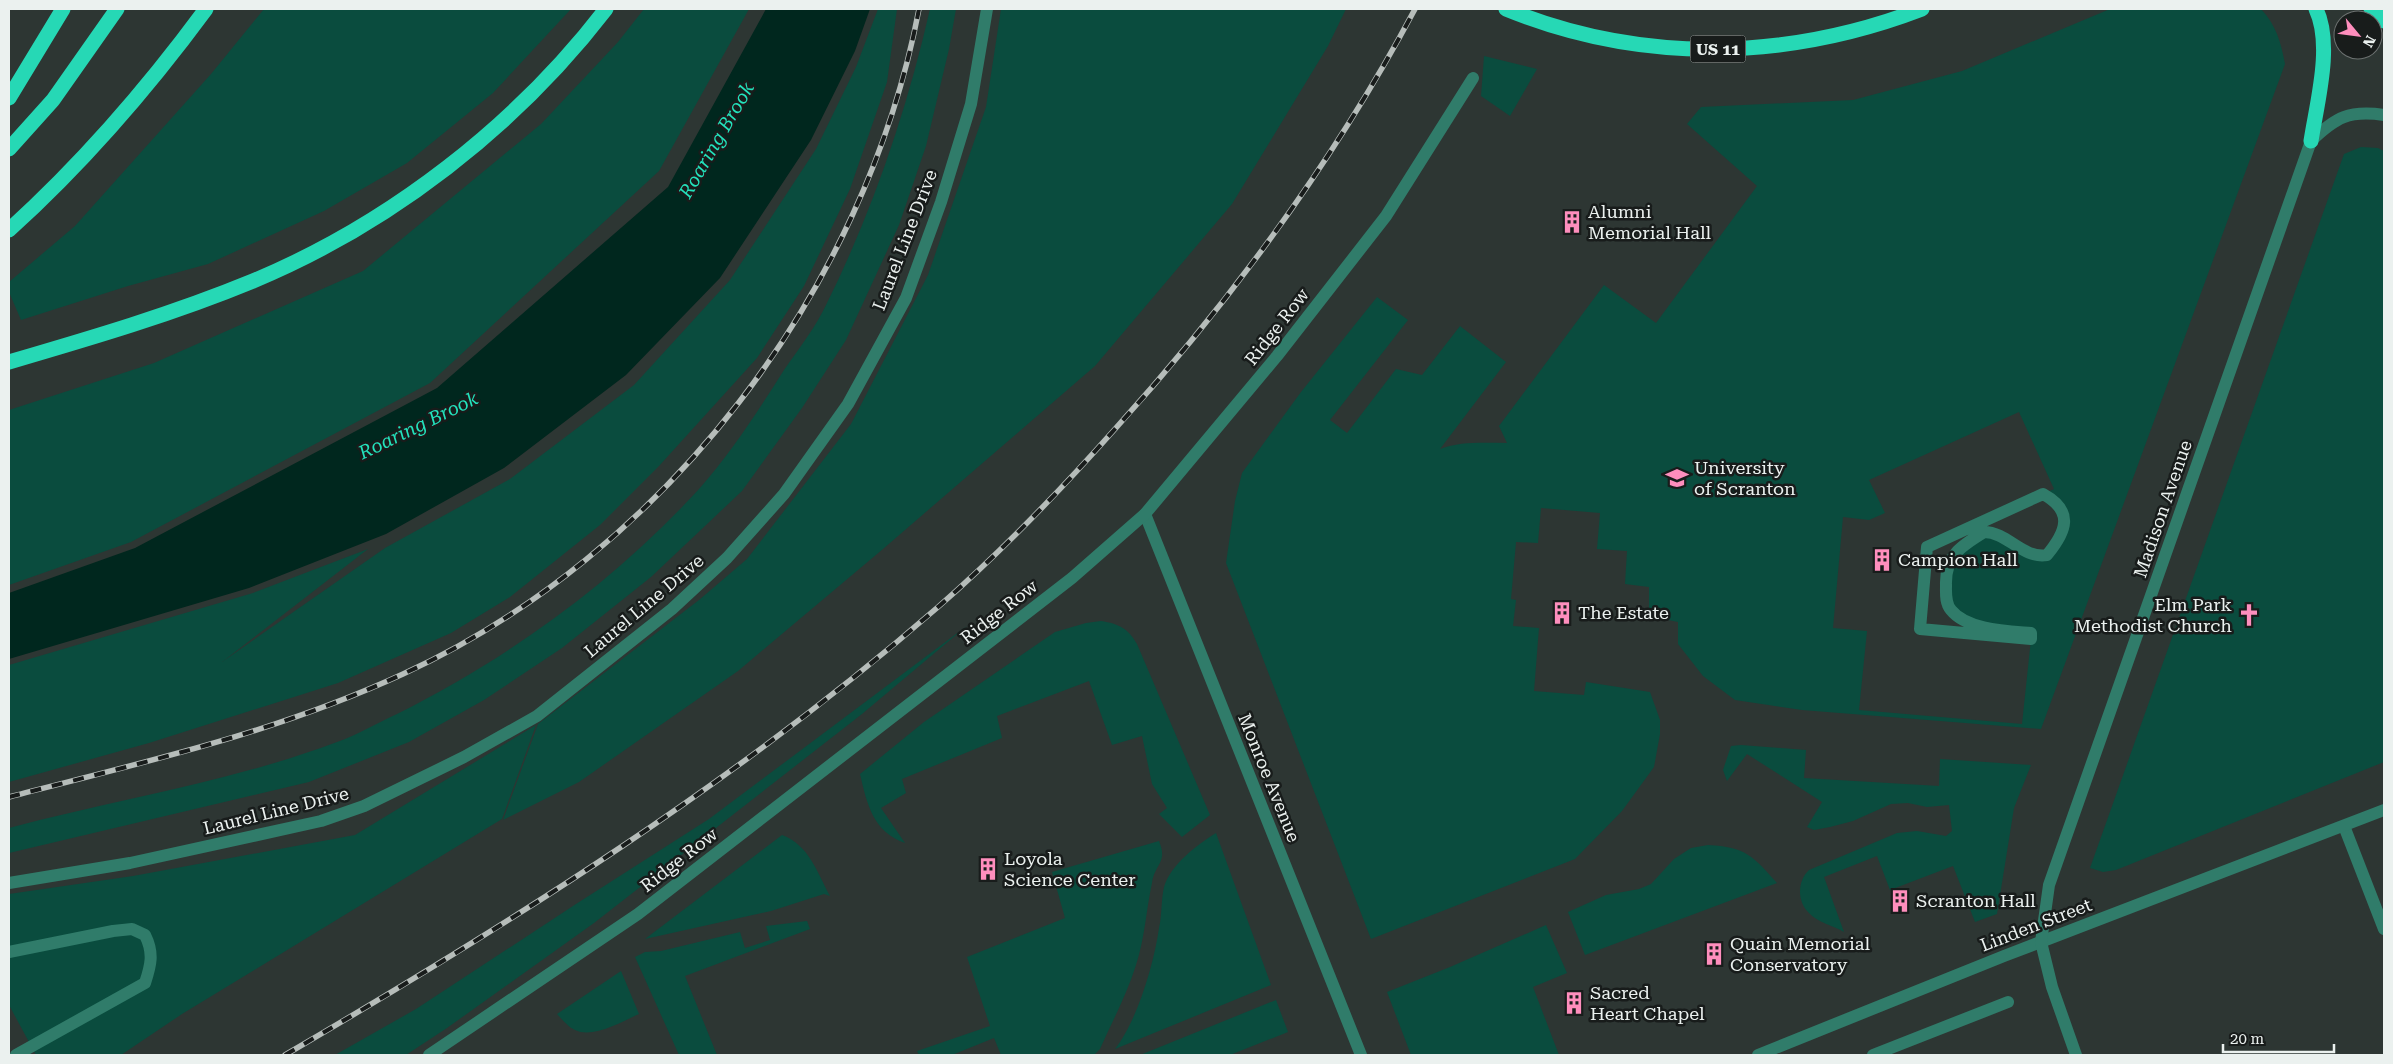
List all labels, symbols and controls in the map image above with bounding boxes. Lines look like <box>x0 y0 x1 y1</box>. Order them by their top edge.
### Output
north arrow <box>2333 10 2383 60</box>
text: N <box>2360 33 2379 50</box>
road number: US 11 <box>1690 36 1746 62</box>
water label: Roaring Brook <box>673 78 759 203</box>
street label: Laurel Line Drive <box>868 166 941 313</box>
place label: Alumni Memorial Hall <box>1588 201 1711 243</box>
building icon: Alumni Memorial Hall <box>1559 209 1585 235</box>
street label: Ridge Row <box>1240 284 1313 369</box>
water label: Roaring Brook <box>354 386 482 465</box>
street label: Madison Avenue <box>2129 437 2196 580</box>
place label: University of Scranton <box>1694 457 1796 499</box>
school or university icon: University of Scranton <box>1664 465 1690 491</box>
building icon: Campion Hall <box>1869 547 1895 573</box>
place label: Campion Hall <box>1898 549 2018 570</box>
street label: Laurel Line Drive <box>580 550 708 662</box>
street label: Ridge Row <box>956 575 1041 648</box>
place label: Elm Park Methodist Church <box>2074 594 2232 636</box>
building icon: The Estate <box>1549 600 1575 626</box>
place label: The Estate <box>1578 602 1669 623</box>
church icon: Elm Park Methodist Church <box>2236 602 2262 628</box>
street label: Monroe Avenue <box>1234 710 1305 845</box>
street label: Laurel Line Drive <box>201 782 351 839</box>
street label: Ridge Row <box>636 823 721 896</box>
place label: Loyola Science Center <box>1004 848 1136 890</box>
building icon: Loyola Science Center <box>975 856 1001 882</box>
building icon: Scranton Hall <box>1887 888 1913 914</box>
place label: Scranton Hall <box>1916 890 2036 911</box>
street label: Linden Street <box>1977 894 2095 955</box>
place label: Quain Memorial Conservatory <box>1730 933 1870 975</box>
building icon: Quain Memorial Conservatory <box>1701 941 1727 967</box>
place label: Sacred Heart Chapel <box>1590 982 1705 1024</box>
building icon: Sacred Heart Chapel <box>1561 990 1587 1016</box>
scale bar <box>2223 1022 2334 1054</box>
text: 20 m <box>2230 1030 2265 1048</box>

